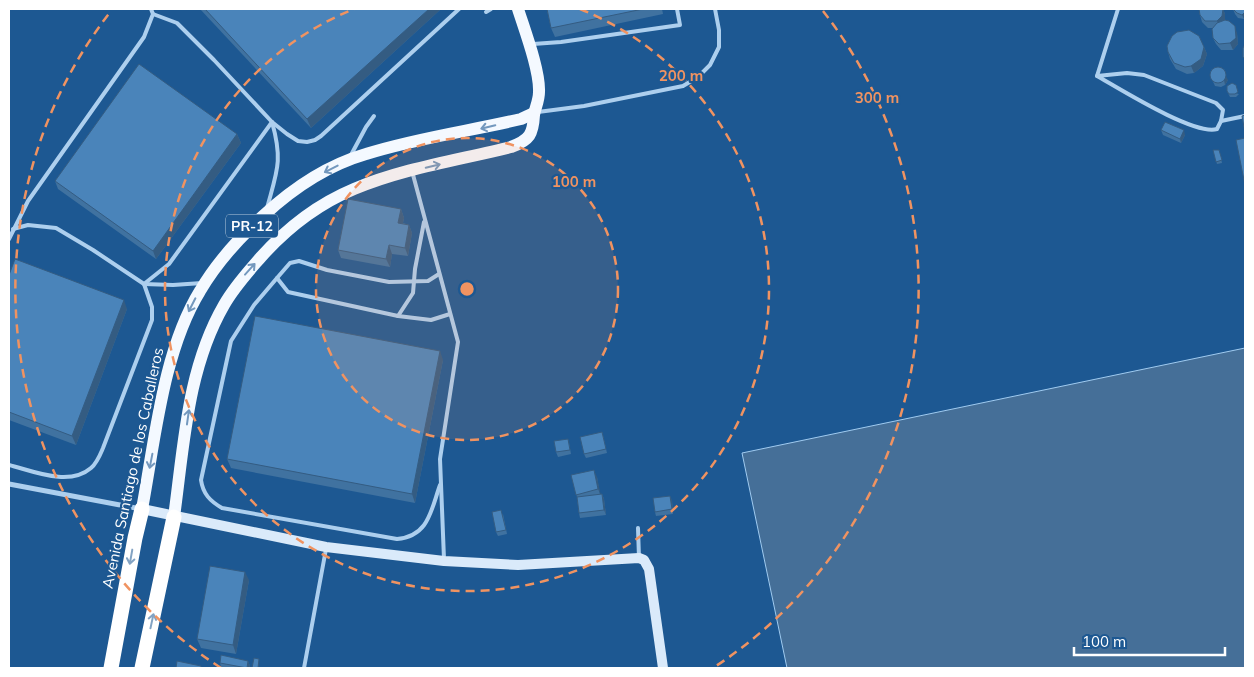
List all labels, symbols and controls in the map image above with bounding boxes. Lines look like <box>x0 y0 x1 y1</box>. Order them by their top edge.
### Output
text: 200 m <box>659 66 703 85</box>
text: 300 m <box>855 88 899 107</box>
one-way arrow <box>480 123 496 132</box>
one-way arrow <box>424 161 440 170</box>
one-way arrow <box>324 165 339 174</box>
text: 100 m <box>552 172 596 191</box>
road number: PR-12 <box>226 215 278 238</box>
one-way arrow <box>244 263 256 276</box>
centre of rings <box>458 280 476 298</box>
one-way arrow <box>187 297 196 312</box>
street label: Avenida Santiago de los Caballeros <box>98 346 167 590</box>
one-way arrow <box>183 409 193 425</box>
one-way arrow <box>145 453 155 469</box>
one-way arrow <box>126 548 136 564</box>
one-way arrow <box>148 613 157 629</box>
scale bar <box>1074 624 1225 656</box>
text: 100 m <box>1082 632 1126 651</box>

